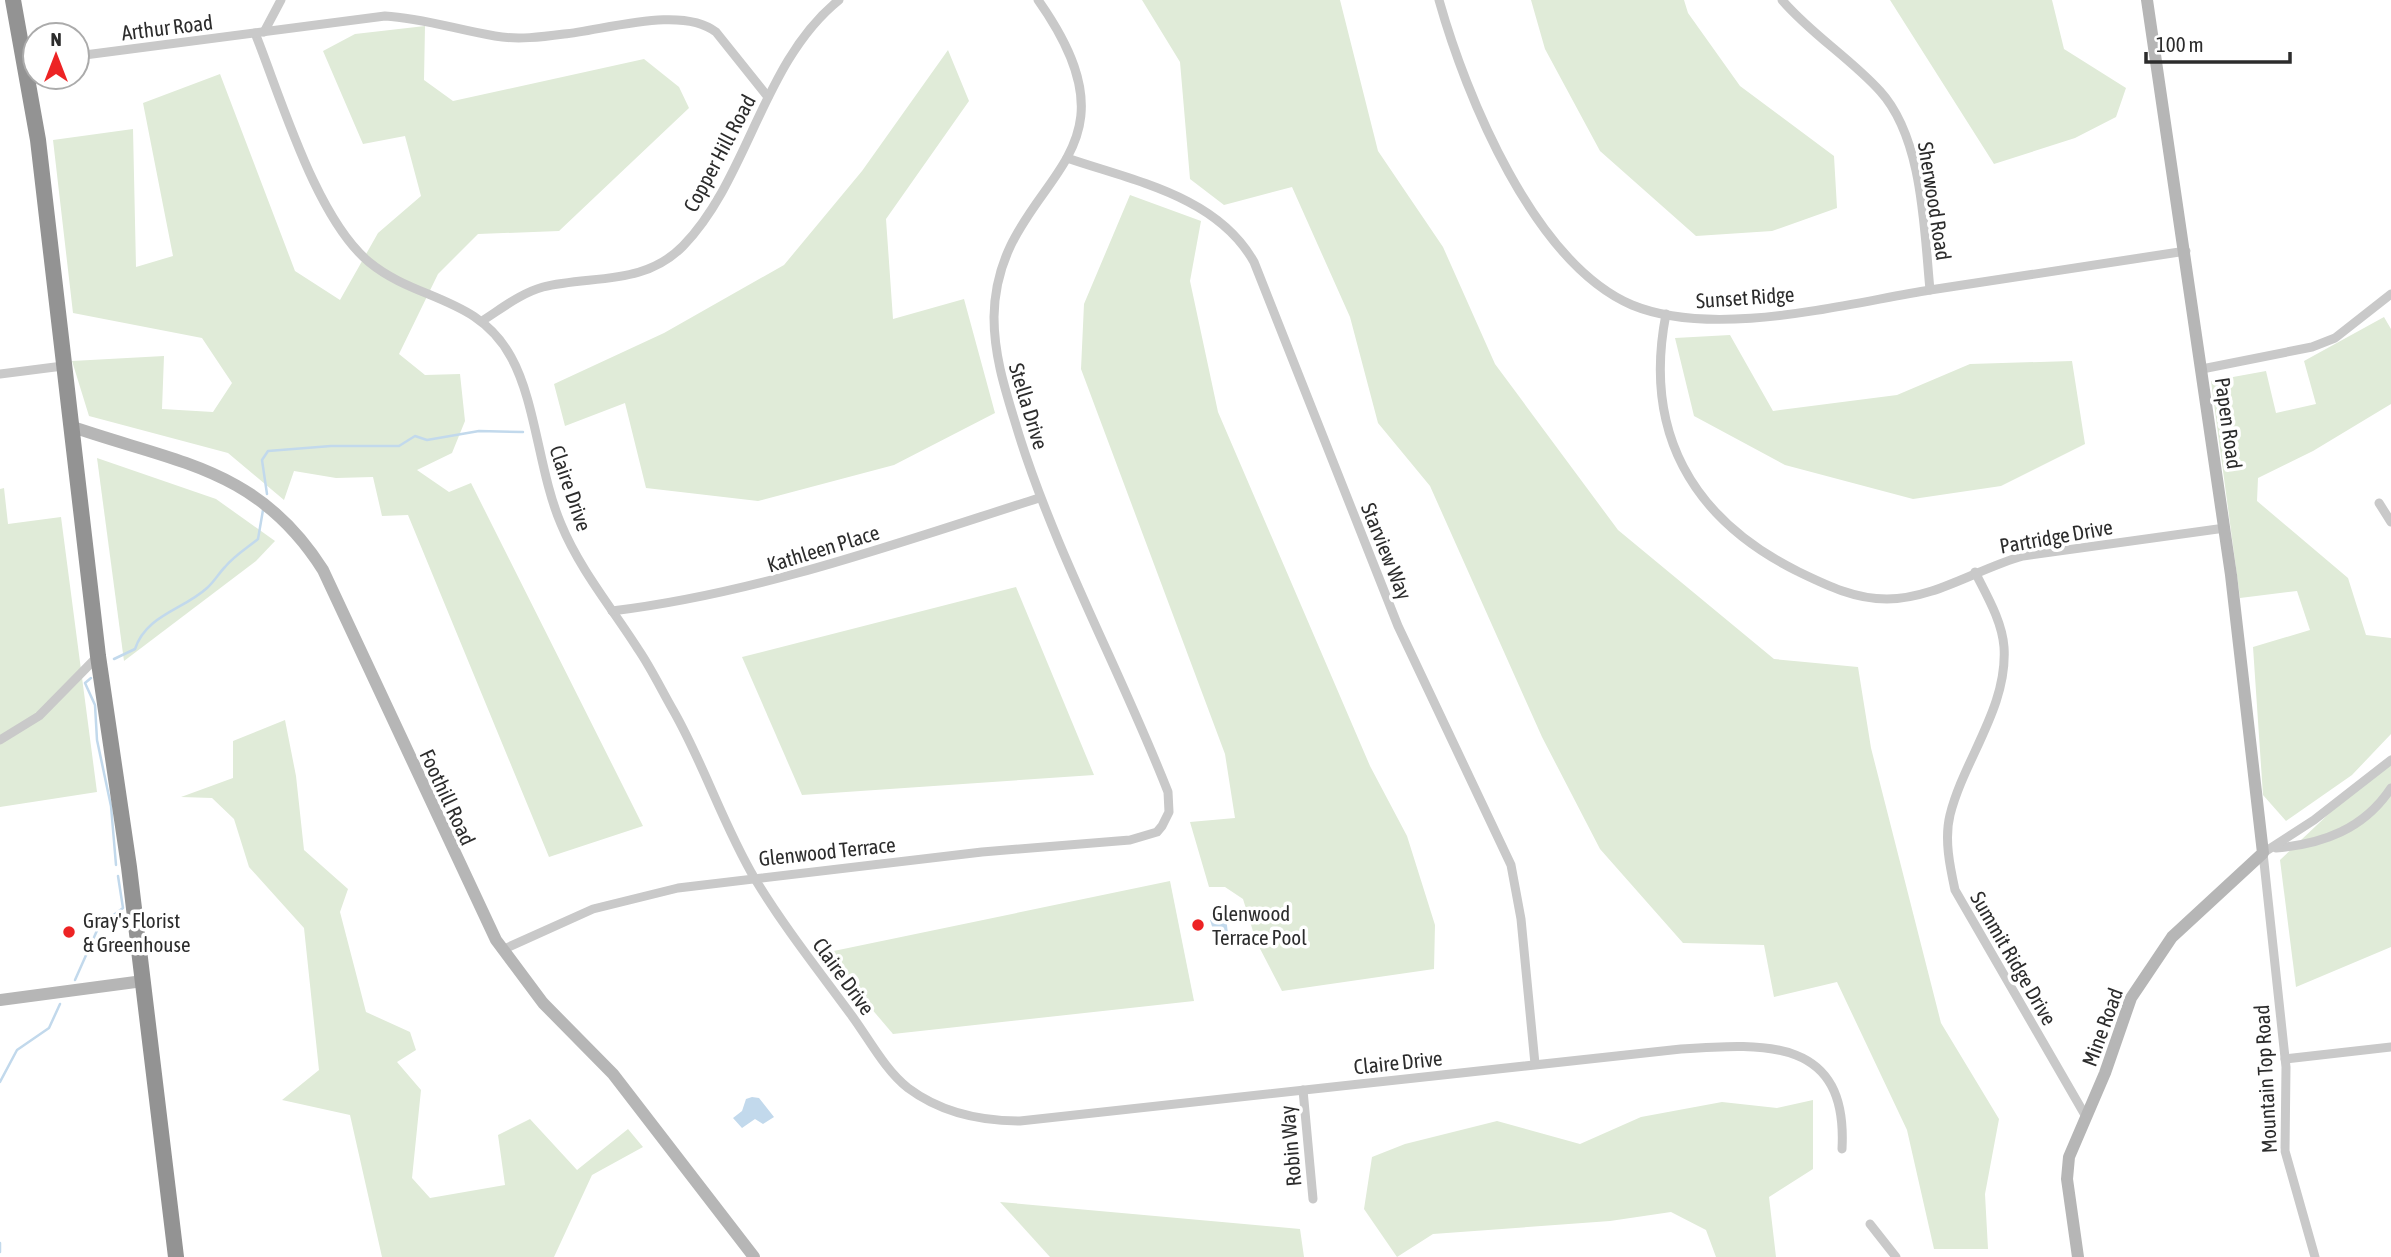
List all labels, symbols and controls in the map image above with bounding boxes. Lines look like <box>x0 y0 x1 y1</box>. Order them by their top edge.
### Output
street label: Arthur Road <box>120 9 214 45</box>
north arrow <box>21 21 91 91</box>
scale bar <box>2146 21 2290 65</box>
text: N <box>50 28 62 50</box>
text: 100 m <box>2156 32 2204 56</box>
street label: Copper Hill Road <box>678 90 760 216</box>
street label: Sherwood Road <box>1914 140 1956 262</box>
street label: Sunset Ridge <box>1695 282 1795 312</box>
street label: Stella Drive <box>1005 360 1053 452</box>
street label: Papen Road <box>2211 376 2247 470</box>
street label: Claire Drive <box>545 442 597 534</box>
street label: Starview Way <box>1357 499 1417 603</box>
street label: Partridge Drive <box>1998 514 2114 558</box>
street label: Kathleen Place <box>764 520 882 576</box>
street label: Foothill Road <box>415 745 481 849</box>
street label: Glenwood Terrace <box>757 832 897 870</box>
street label: Summit Ridge Drive <box>1966 887 2062 1029</box>
place label: Glenwood Terrace Pool <box>1212 901 1307 949</box>
place label: Gray's Florist & Greenhouse <box>83 908 190 956</box>
marker: Glenwood Terrace Pool <box>1190 917 1206 933</box>
marker: Gray's Florist & Greenhouse <box>61 924 77 940</box>
street label: Claire Drive <box>808 933 880 1019</box>
street label: Mine Road <box>2077 985 2127 1069</box>
street label: Mountain Top Road <box>2249 1004 2281 1154</box>
street label: Claire Drive <box>1352 1045 1444 1079</box>
street label: Robin Way <box>1274 1104 1305 1188</box>

